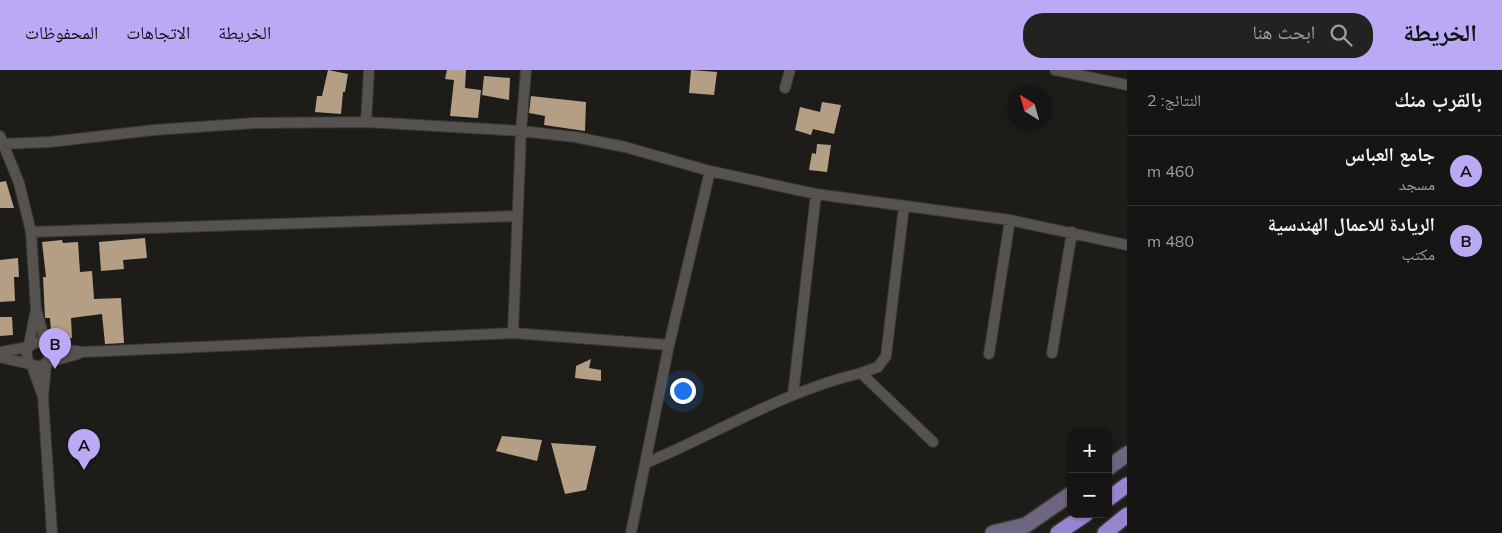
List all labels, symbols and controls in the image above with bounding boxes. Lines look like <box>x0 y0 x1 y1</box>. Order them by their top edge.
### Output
search box <box>1023 13 1373 58</box>
text: الخريطة <box>1403 17 1477 47</box>
text: ابحث هنا <box>1252 20 1315 44</box>
text: المحفوظات <box>25 21 98 44</box>
text: الاتجاهات <box>126 21 190 44</box>
text: الخريطة <box>218 21 271 44</box>
icon: search <box>1327 21 1355 49</box>
north arrow <box>1007 85 1052 130</box>
text: بالقرب منك <box>1394 86 1482 112</box>
text: النتائج: 2 <box>1147 90 1201 110</box>
text: جامع العباس <box>1345 142 1435 166</box>
text: 460 m <box>1147 161 1194 181</box>
text: A <box>1460 161 1472 181</box>
text: مسجد <box>1399 174 1435 194</box>
text: الريادة للاعمال الهندسية <box>1268 212 1435 236</box>
text: 480 m <box>1147 231 1194 251</box>
text: B <box>1460 231 1472 251</box>
text: مكتب <box>1402 244 1435 264</box>
pin: B <box>39 328 71 369</box>
your location <box>670 378 696 404</box>
map controls <box>1067 428 1112 518</box>
button: + <box>1067 428 1112 473</box>
pin: A <box>68 429 100 470</box>
button: − <box>1067 473 1112 518</box>

